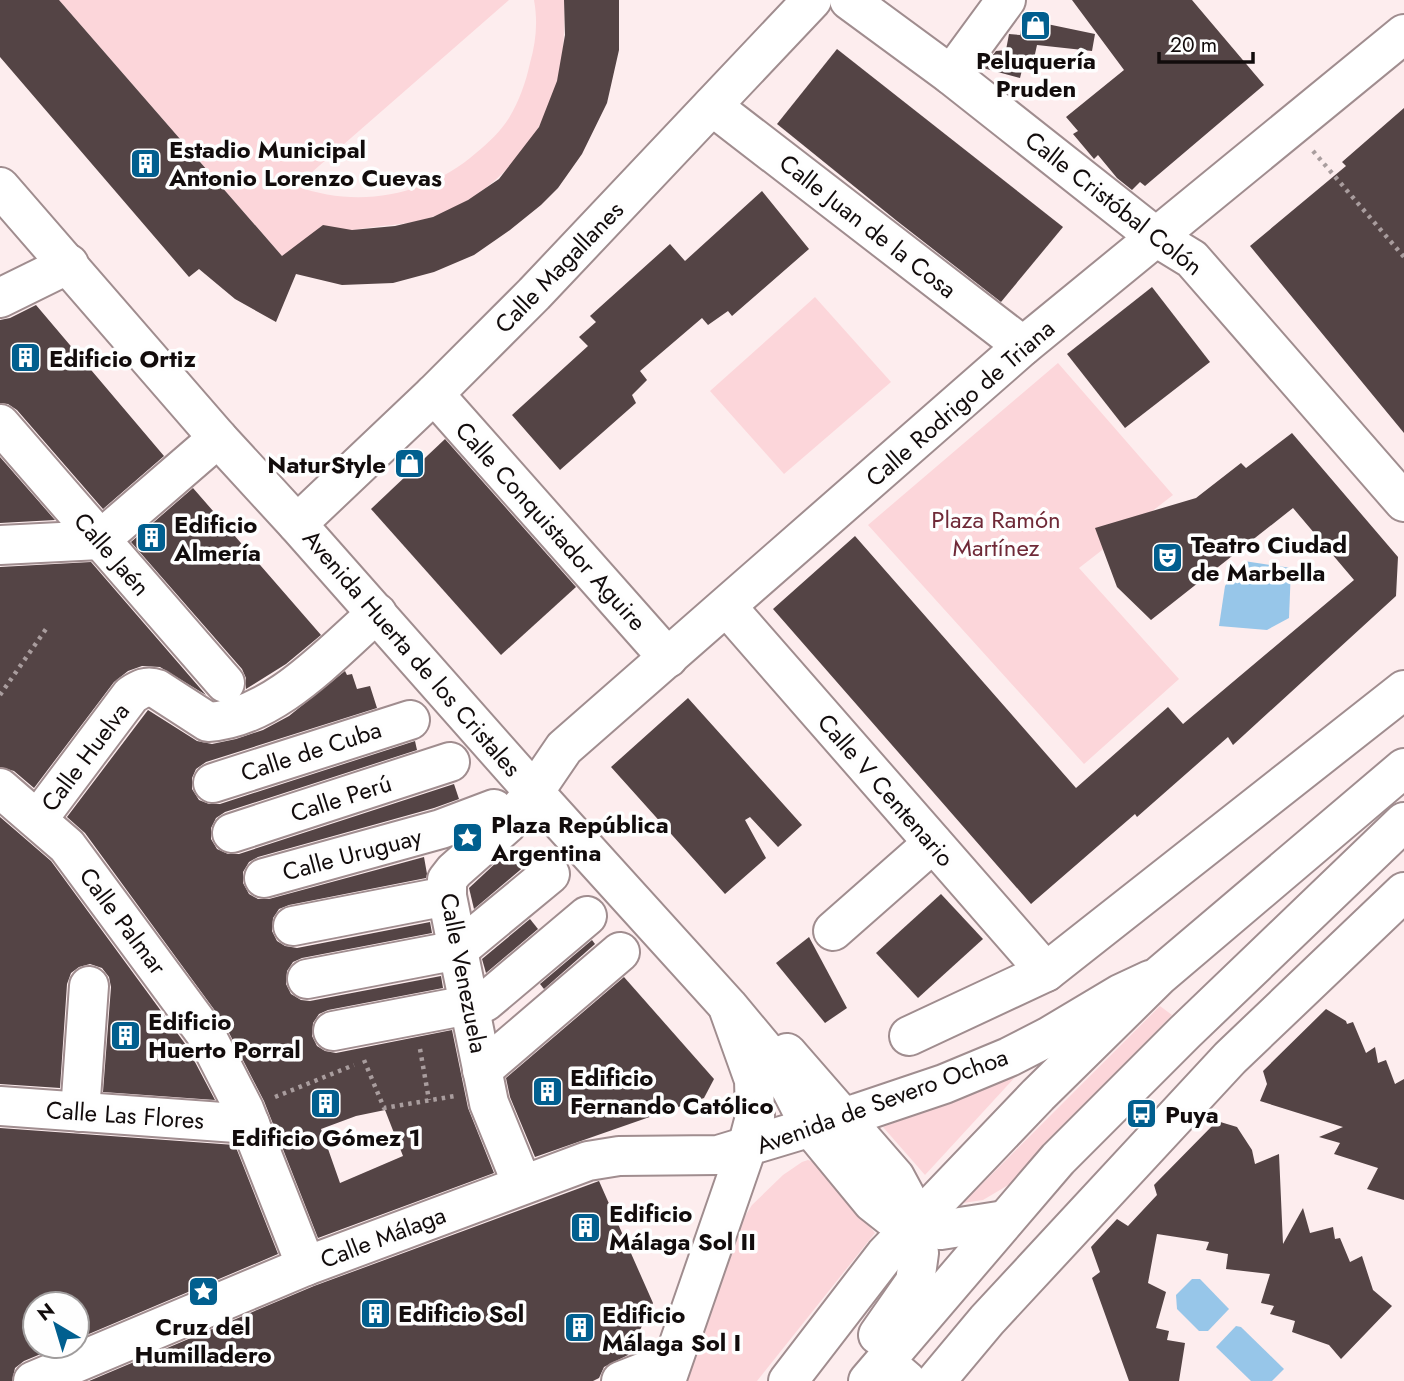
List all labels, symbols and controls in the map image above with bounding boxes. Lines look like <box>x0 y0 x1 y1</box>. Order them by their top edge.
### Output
shop icon: Peluquería Pruden <box>1019 9 1053 43</box>
scale bar <box>1159 21 1254 65</box>
text: 20 m <box>1170 30 1217 60</box>
place label: Peluquería Pruden <box>976 43 1096 106</box>
street label: Calle Cristóbal Colón <box>1018 122 1210 284</box>
place label: Estadio Municipal Antonio Lorenzo Cuevas <box>168 132 442 195</box>
building icon: Estadio Municipal Antonio Lorenzo Cuevas <box>129 146 163 180</box>
street label: Calle Juan de la Cosa <box>772 146 964 306</box>
street label: Calle Magallanes <box>487 193 631 341</box>
street label: Calle Rodrigo de Triana <box>858 311 1062 495</box>
building icon: Edificio Ortiz <box>9 341 43 375</box>
place label: Edificio Ortiz <box>49 341 196 376</box>
street label: Calle Conquistador Aguire <box>447 414 655 638</box>
place label: NaturStyle <box>267 447 386 482</box>
shop icon: NaturStyle <box>392 447 426 481</box>
park label: Plaza Ramón Martínez <box>931 502 1061 565</box>
street label: Calle Jaén <box>66 504 158 604</box>
place label: Edificio Almería <box>173 507 261 570</box>
building icon: Edificio Almería <box>134 521 168 555</box>
street label: Avenida Huerta de los Cristales <box>295 522 529 784</box>
place label: Teatro Ciudad de Marbella <box>1191 527 1347 590</box>
theatre icon: Teatro Ciudad de Marbella <box>1151 541 1185 575</box>
street label: Calle Huelva <box>32 695 138 819</box>
street label: Calle V Centenario <box>810 706 962 874</box>
street label: Calle de Cuba <box>236 712 386 790</box>
street label: Calle Perú <box>286 765 396 831</box>
place label: Plaza República Argentina <box>490 807 669 870</box>
street label: Calle Uruguay <box>279 819 426 889</box>
place icon: Plaza República Argentina <box>451 821 485 855</box>
street label: Calle Palmar <box>71 860 176 983</box>
street label: Calle Venezuela <box>431 890 497 1056</box>
place label: Edificio Huerto Porral <box>148 1004 301 1067</box>
building icon: Edificio Huerto Porral <box>108 1018 142 1052</box>
street label: Avenida de Severo Ochoa <box>751 1039 1013 1163</box>
place label: Edificio Fernando Católico <box>570 1060 774 1123</box>
building icon: Edificio Fernando Católico <box>530 1074 564 1108</box>
building icon: Edificio Gómez 1 <box>309 1086 343 1120</box>
street label: Calle Las Flores <box>45 1092 205 1138</box>
bus stop icon: Puya <box>1125 1097 1159 1131</box>
place label: Puya <box>1165 1097 1219 1132</box>
place label: Edificio Gómez 1 <box>231 1120 421 1155</box>
place label: Edificio Málaga Sol II <box>609 1196 756 1259</box>
street label: Calle Málaga <box>315 1197 451 1277</box>
building icon: Edificio Málaga Sol II <box>569 1210 603 1244</box>
place icon: Cruz del Humilladero <box>186 1275 220 1309</box>
north arrow <box>21 1290 91 1360</box>
building icon: Edificio Sol <box>358 1296 392 1330</box>
place label: Edificio Sol <box>398 1296 524 1331</box>
text: N <box>32 1297 60 1327</box>
place label: Edificio Málaga Sol I <box>602 1297 741 1360</box>
place label: Cruz del Humilladero <box>134 1309 272 1372</box>
building icon: Edificio Málaga Sol I <box>562 1311 596 1345</box>

